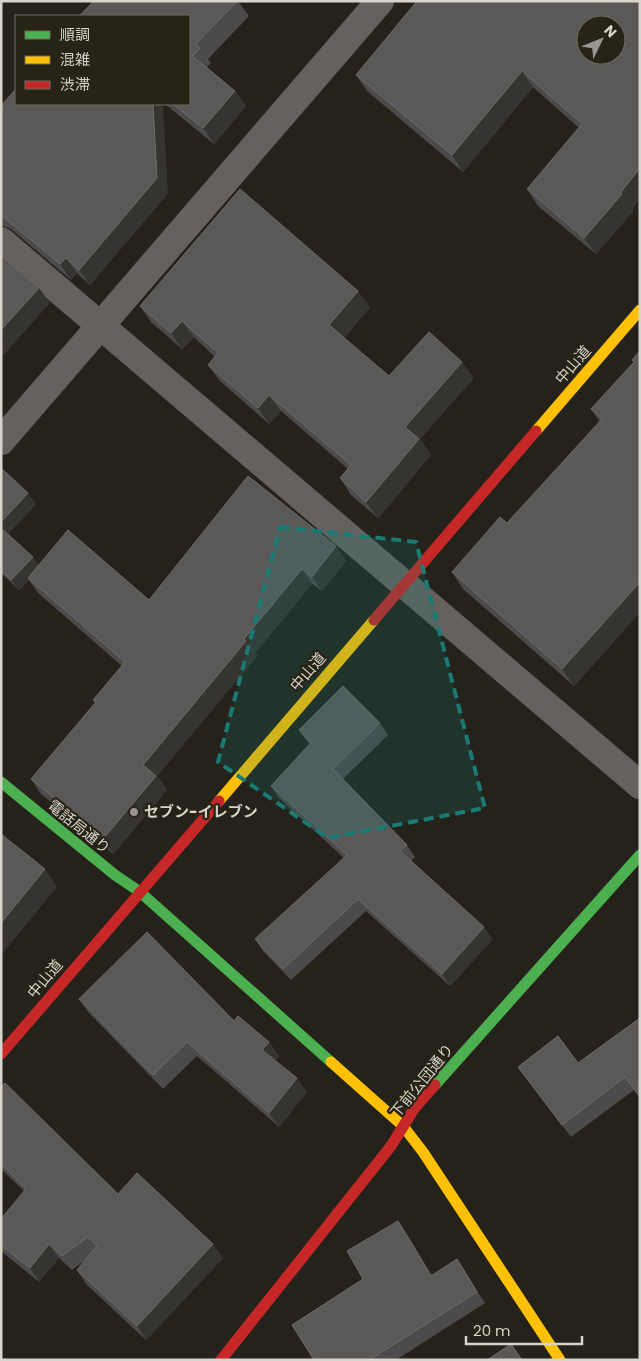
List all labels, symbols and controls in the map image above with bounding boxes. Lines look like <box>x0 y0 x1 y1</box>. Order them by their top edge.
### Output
legend <box>15 15 190 105</box>
north arrow <box>576 15 626 65</box>
text: N <box>600 20 621 42</box>
text: 順調 <box>60 24 90 45</box>
text: 混雑 <box>60 49 90 70</box>
text: 渋滞 <box>60 74 90 95</box>
street label: 中山道 <box>550 341 595 389</box>
street label: 中山道 <box>285 648 330 696</box>
street label: 電話局通り <box>44 795 115 858</box>
place label: セブン-イレブン <box>144 801 258 822</box>
marker: セブン-イレブン <box>128 806 140 818</box>
street label: 中山道 <box>22 955 67 1003</box>
street label: 下前公団通り <box>385 1039 458 1122</box>
scale bar <box>466 1314 582 1346</box>
text: 20 m <box>473 1320 511 1341</box>

